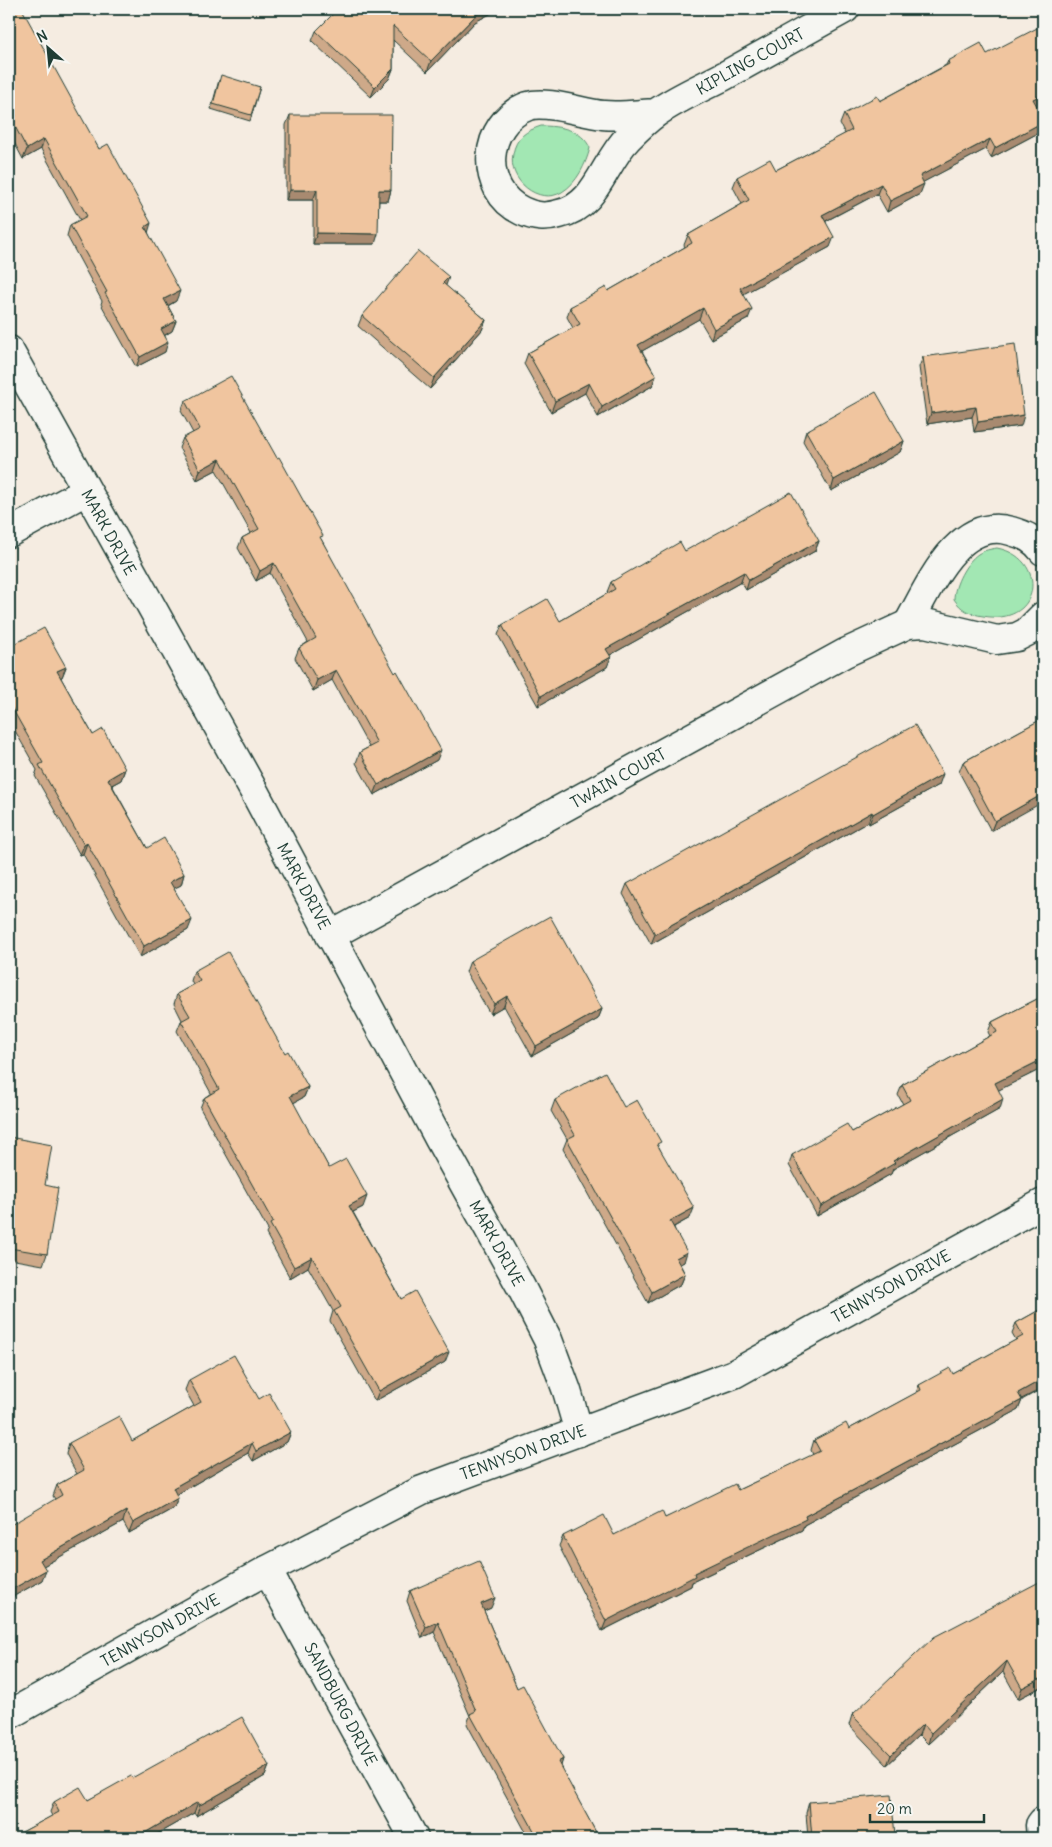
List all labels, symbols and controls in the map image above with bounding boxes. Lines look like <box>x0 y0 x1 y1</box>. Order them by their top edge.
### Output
north arrow <box>22 22 72 72</box>
street label: KIPLING COURT <box>693 23 807 99</box>
text: N <box>34 26 50 47</box>
street label: MARK DRIVE <box>77 486 141 578</box>
street label: TWAIN COURT <box>567 743 669 813</box>
street label: MARK DRIVE <box>273 839 335 933</box>
street label: MARK DRIVE <box>465 1197 529 1289</box>
street label: TENNYSON DRIVE <box>828 1245 954 1327</box>
street label: TENNYSON DRIVE <box>457 1420 589 1484</box>
street label: TENNYSON DRIVE <box>97 1589 223 1671</box>
street label: SANDBURG DRIVE <box>300 1639 382 1769</box>
scale bar <box>870 1792 983 1824</box>
text: 20 m <box>877 1799 912 1818</box>

